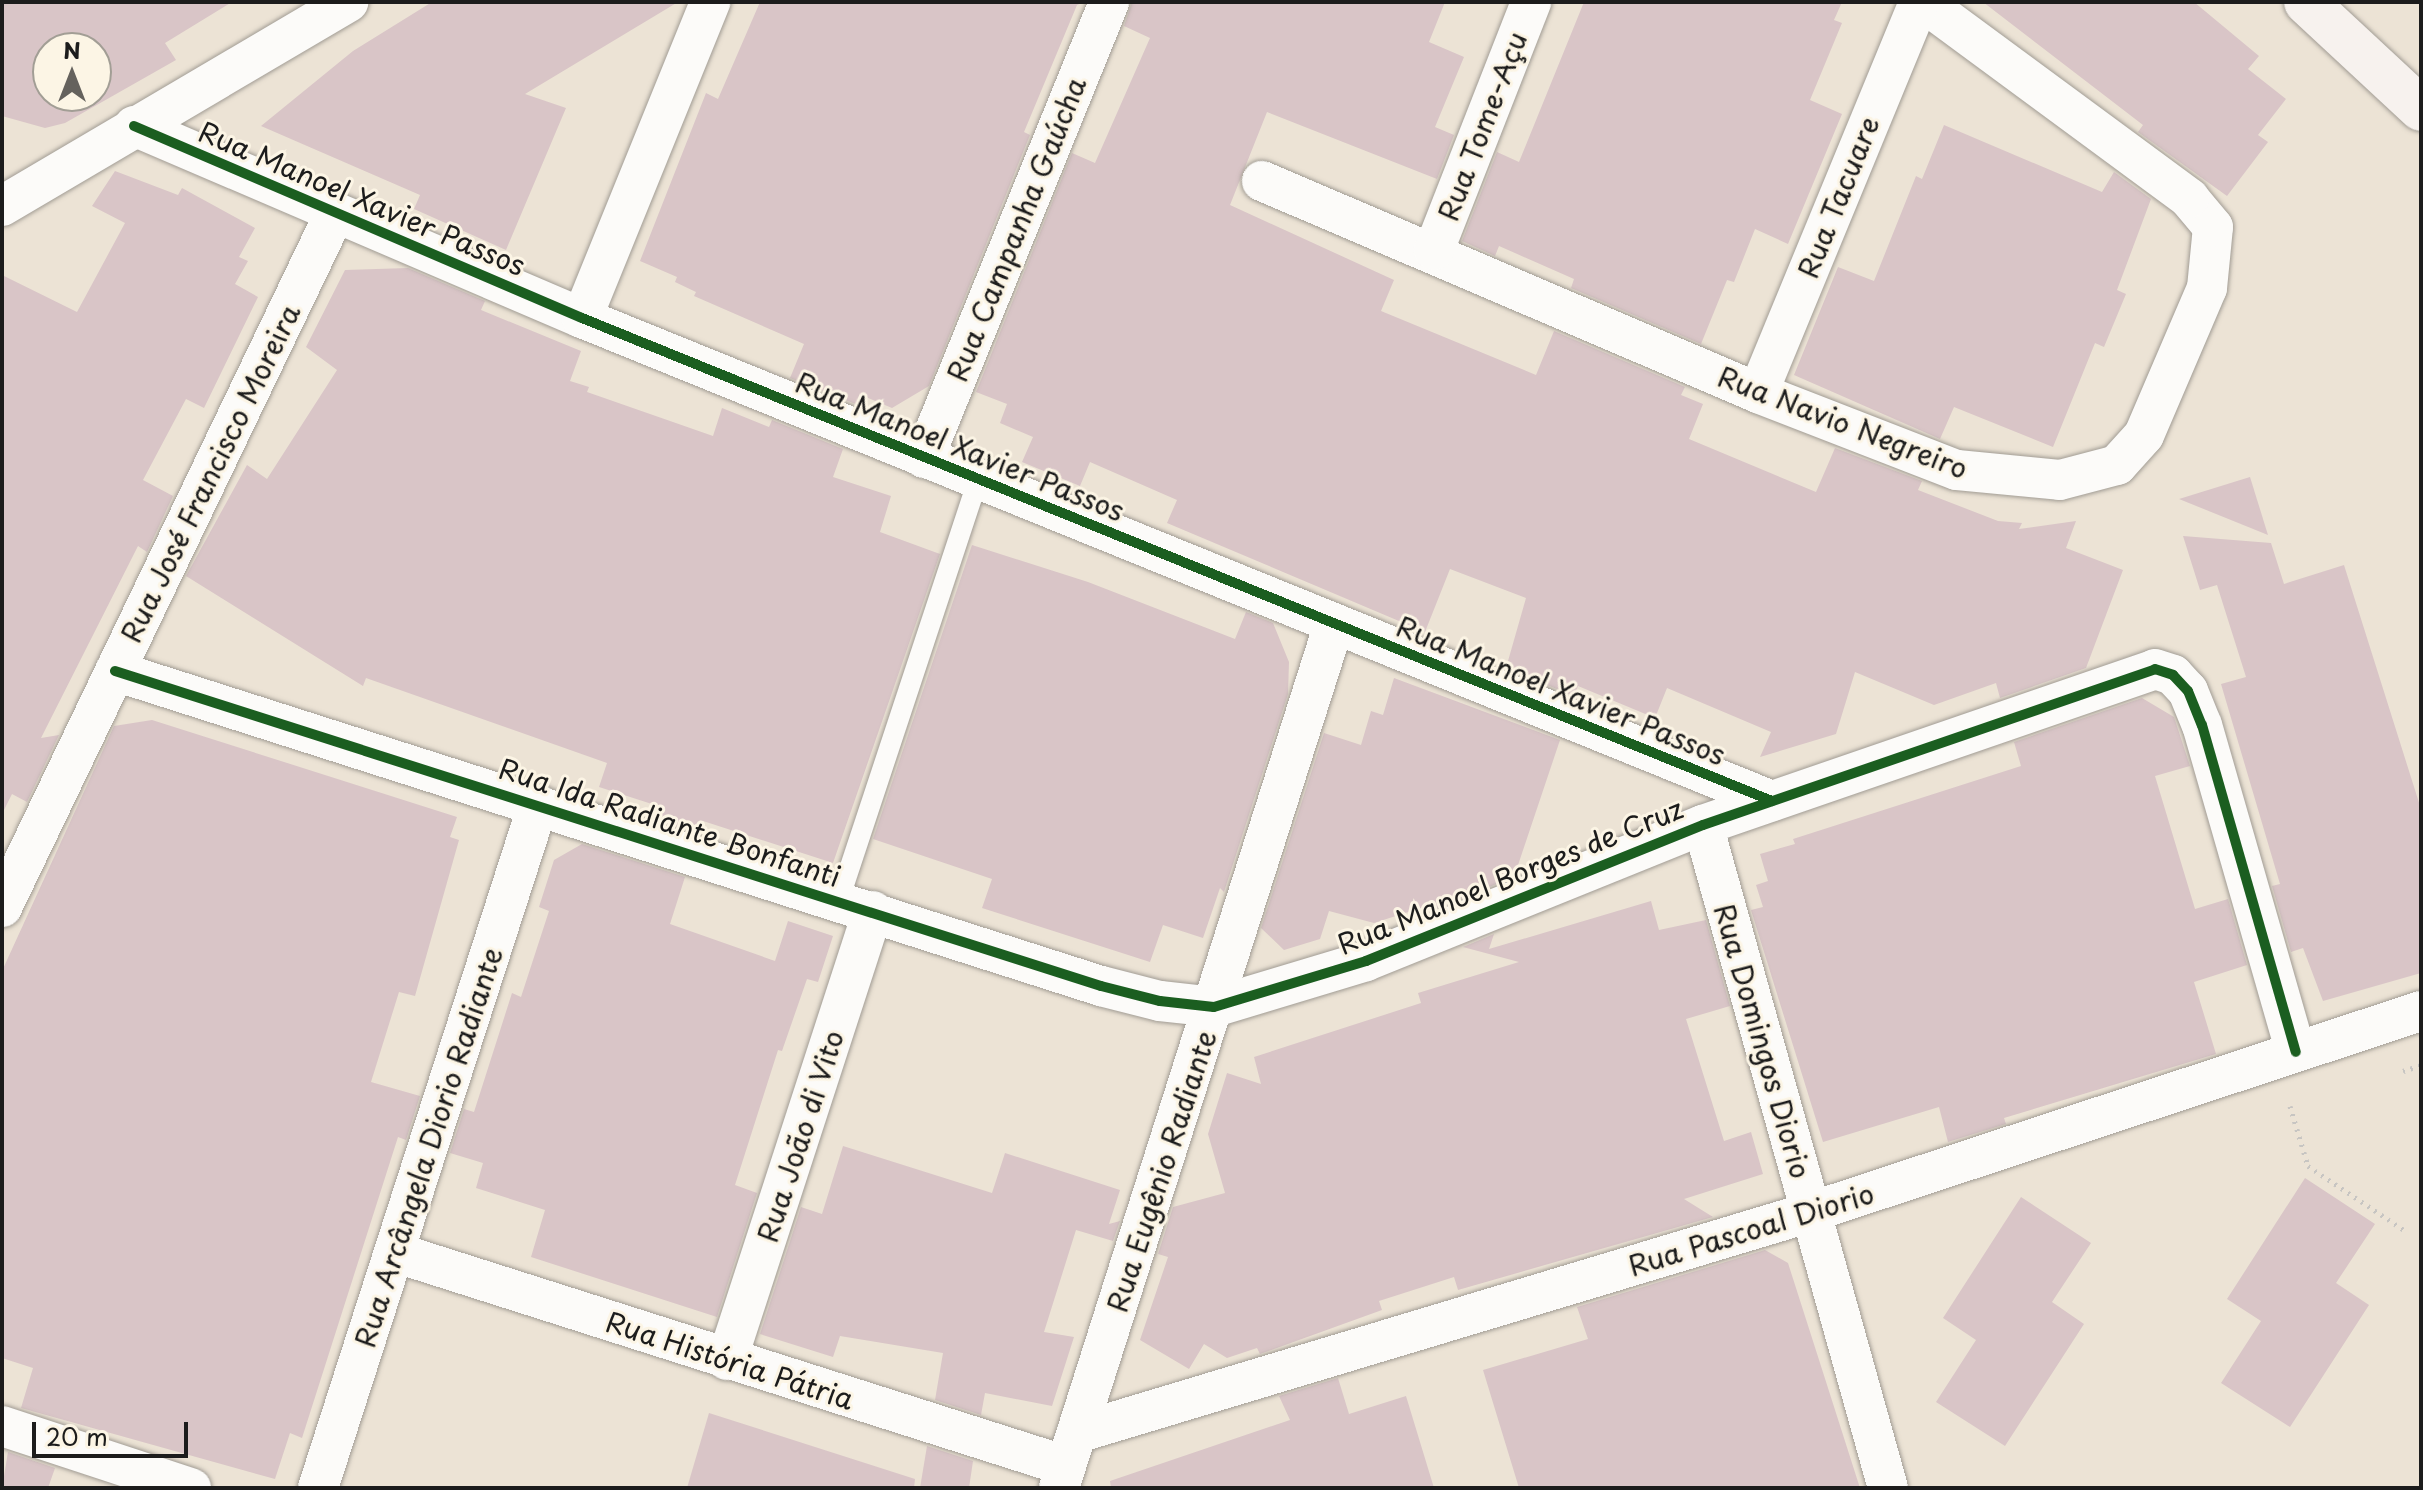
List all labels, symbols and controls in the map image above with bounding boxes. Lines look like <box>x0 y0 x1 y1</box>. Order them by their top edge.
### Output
street label: Rua Tome-Açu <box>1430 27 1534 225</box>
north arrow <box>32 32 112 112</box>
text: N <box>63 33 81 66</box>
street label: Rua Campanha Gaúcha <box>939 71 1093 387</box>
street label: Rua Tacuare <box>1790 111 1886 283</box>
street label: Rua Manoel Xavier Passos <box>194 114 530 282</box>
street label: Rua José Francisco Moreira <box>113 297 307 649</box>
street label: Rua Navio Negreiro <box>1714 359 1972 485</box>
street label: Rua Manoel Xavier Passos <box>791 365 1129 527</box>
street label: Rua Manoel Xavier Passos <box>1392 609 1730 771</box>
street label: Rua Ida Radiante Bonfanti <box>493 750 847 894</box>
street label: Rua Manoel Borges de Cruz <box>1330 790 1690 962</box>
street label: Rua Domingos Diorio <box>1708 900 1818 1182</box>
street label: Rua Arcângela Diorio Radiante <box>347 943 509 1351</box>
street label: Rua João di Vito <box>750 1025 850 1247</box>
street label: Rua Eugênio Radiante <box>1099 1025 1223 1317</box>
street label: Rua Pascoal Diorio <box>1626 1176 1876 1282</box>
street label: Rua História Pátria <box>601 1304 859 1416</box>
scale bar <box>36 1406 192 1456</box>
text: 20 m <box>46 1418 108 1454</box>

